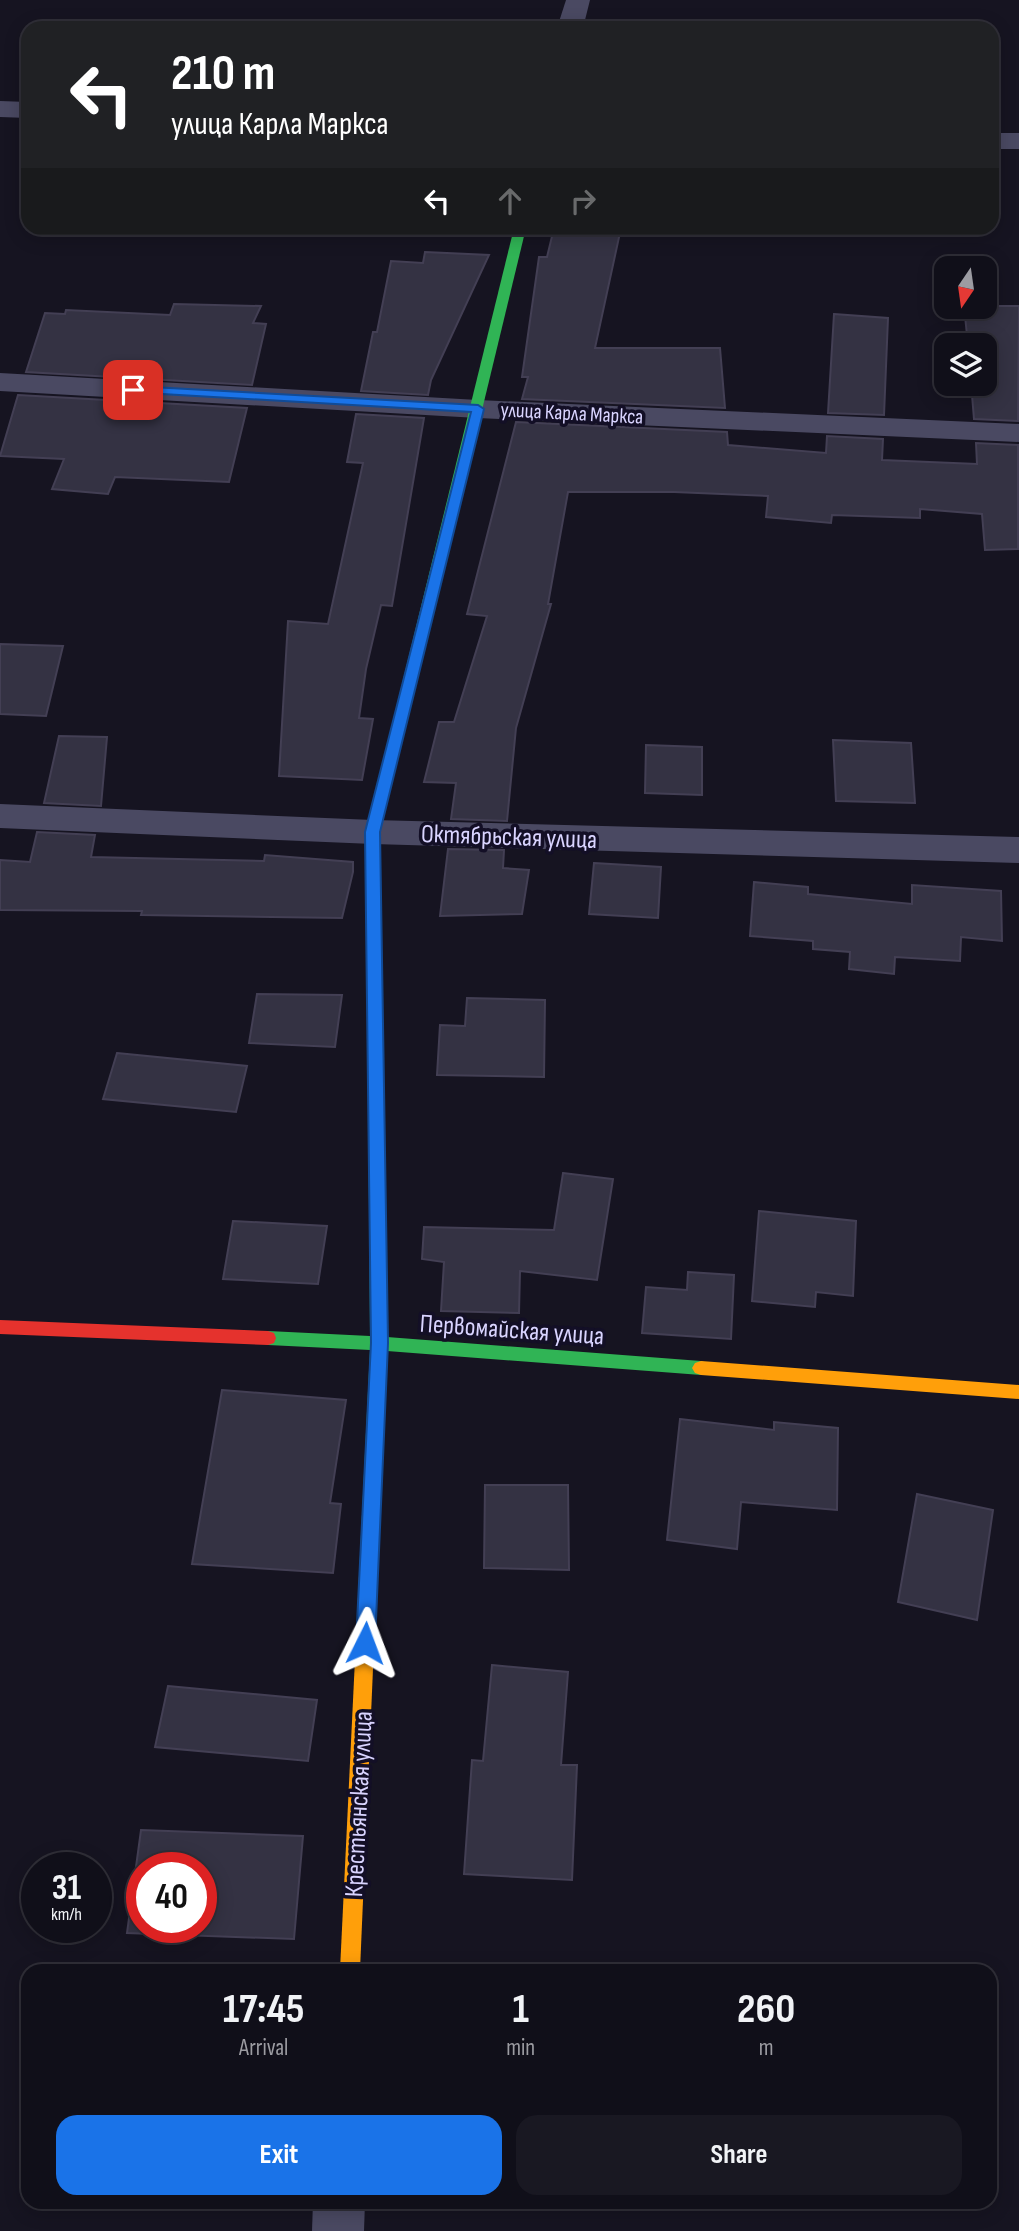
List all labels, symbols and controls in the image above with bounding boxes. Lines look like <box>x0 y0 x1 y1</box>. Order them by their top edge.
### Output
text: 210 m <box>171 45 275 104</box>
icon: left <box>56 49 147 140</box>
text: улица Карла Маркса <box>171 105 389 144</box>
icon: left <box>418 182 456 220</box>
icon: ahead <box>491 182 529 220</box>
icon: right <box>564 182 602 220</box>
north arrow <box>934 256 998 318</box>
map controls <box>934 256 997 396</box>
button: layers <box>934 333 997 396</box>
pin <box>103 360 163 420</box>
icon: arrive <box>114 371 152 409</box>
street label: улица Карла Маркса <box>500 397 644 430</box>
street label: Октябрьская улица <box>420 819 598 856</box>
street label: Первомайская улица <box>419 1309 605 1352</box>
position arrow <box>328 1606 402 1680</box>
street label: Крестьянская улица <box>339 1710 380 1898</box>
speed limit sign: 40 <box>126 1852 217 1943</box>
text: 31 <box>52 1867 81 1910</box>
text: km/h <box>51 1904 82 1925</box>
text: 17:45 <box>223 1984 305 2035</box>
text: 1 <box>513 1984 529 2035</box>
text: 260 <box>737 1984 795 2035</box>
text: Arrival <box>239 2034 288 2062</box>
text: min <box>506 2034 535 2062</box>
text: m <box>759 2034 773 2062</box>
button: Exit <box>56 2115 502 2195</box>
button: Share <box>516 2115 962 2195</box>

